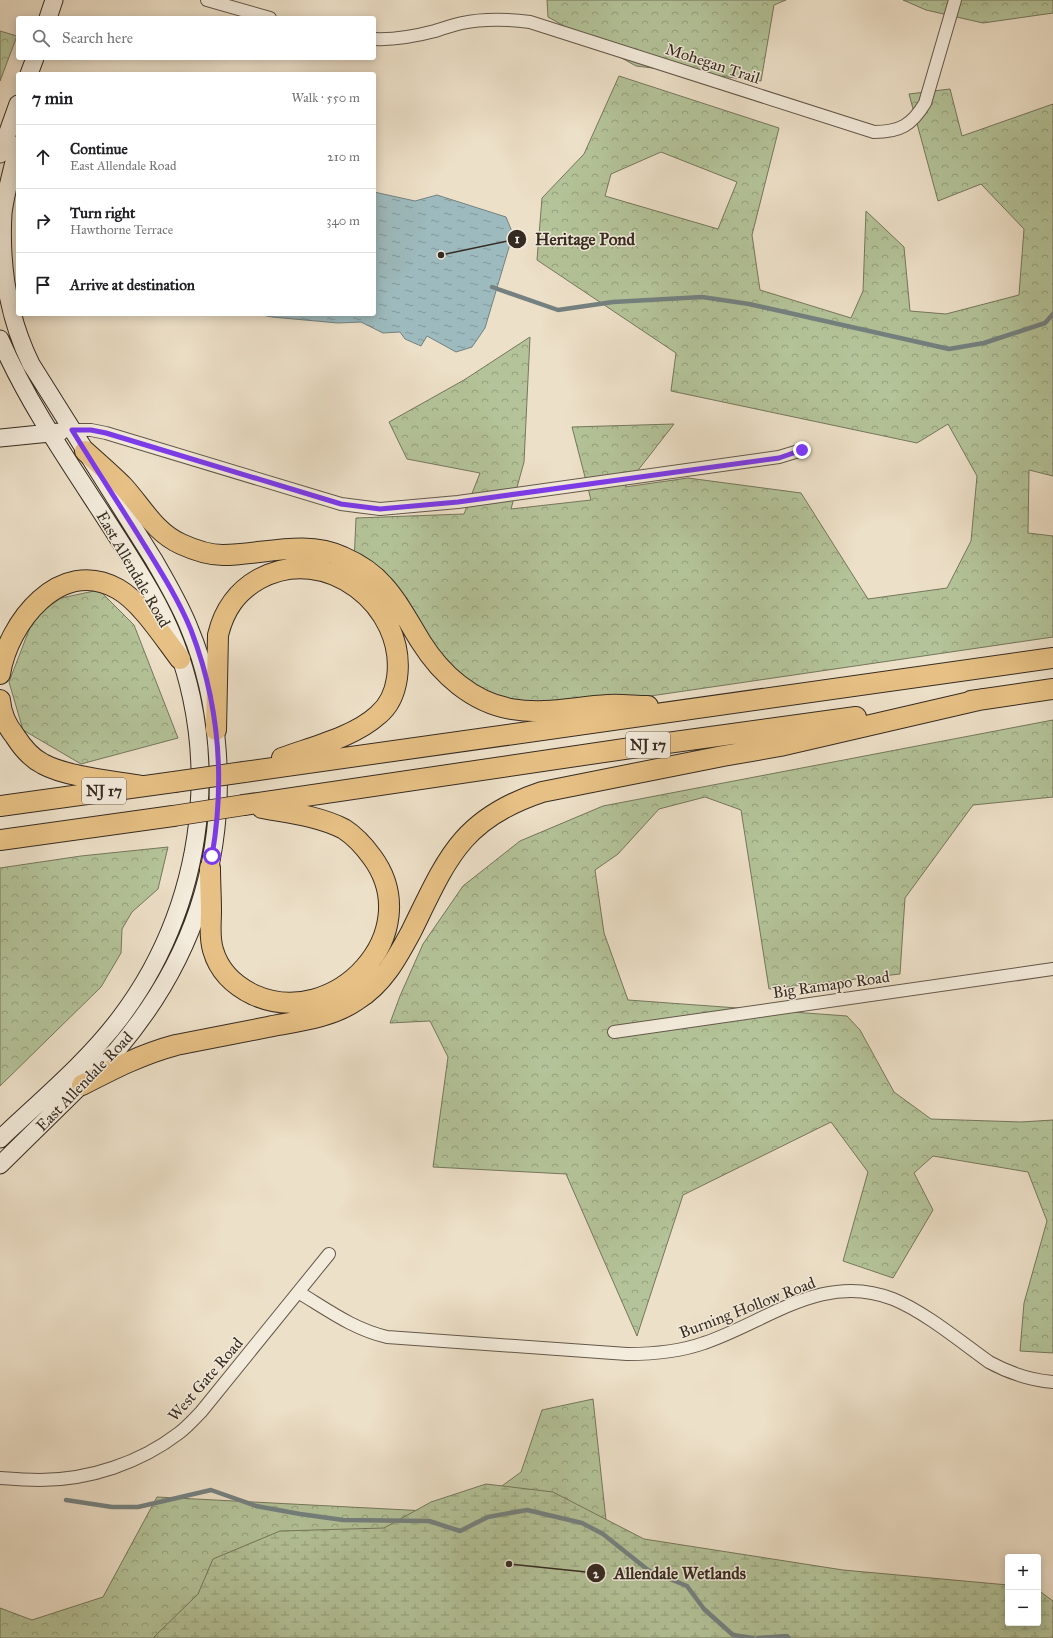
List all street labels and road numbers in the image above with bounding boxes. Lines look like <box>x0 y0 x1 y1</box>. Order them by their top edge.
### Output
street label: Mohegan Trail <box>663 39 763 89</box>
street label: East Allendale Road <box>93 508 175 631</box>
road number: NJ 17 <box>626 732 670 758</box>
road number: NJ 17 <box>82 778 126 804</box>
street label: Big Ramapo Road <box>771 967 891 1003</box>
street label: East Allendale Road <box>32 1028 137 1135</box>
street label: Burning Hollow Road <box>676 1273 818 1343</box>
street label: West Gate Road <box>164 1334 247 1425</box>

